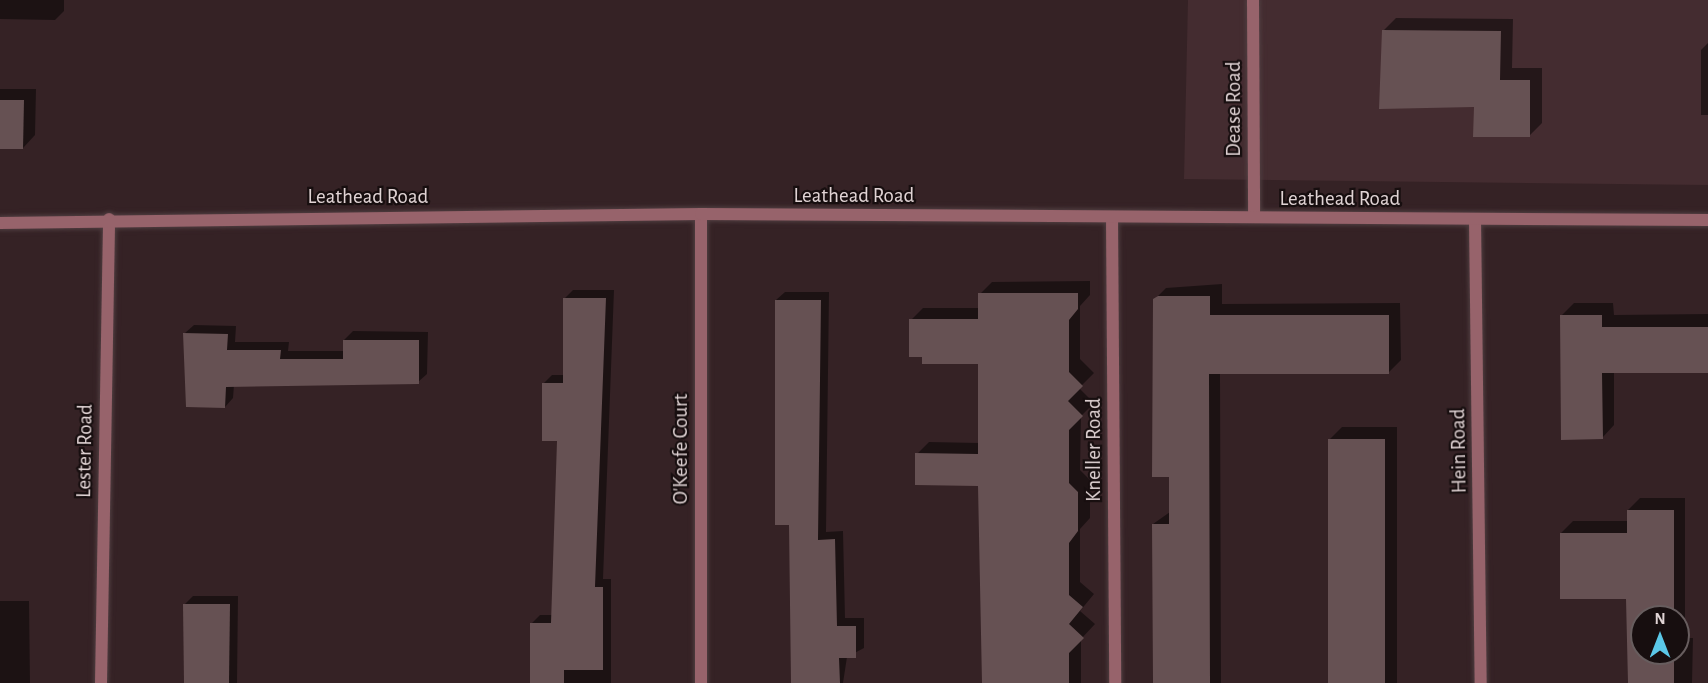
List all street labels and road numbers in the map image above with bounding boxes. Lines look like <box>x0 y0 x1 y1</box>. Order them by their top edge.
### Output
street label: Dease Road <box>1221 61 1247 157</box>
street label: Leathead Road <box>794 183 914 209</box>
street label: Leathead Road <box>308 184 428 210</box>
street label: Leathead Road <box>1280 186 1400 212</box>
street label: O'Keefe Court <box>668 394 694 504</box>
street label: Kneller Road <box>1081 398 1107 502</box>
street label: Lester Road <box>72 404 98 498</box>
street label: Hein Road <box>1446 408 1472 494</box>

